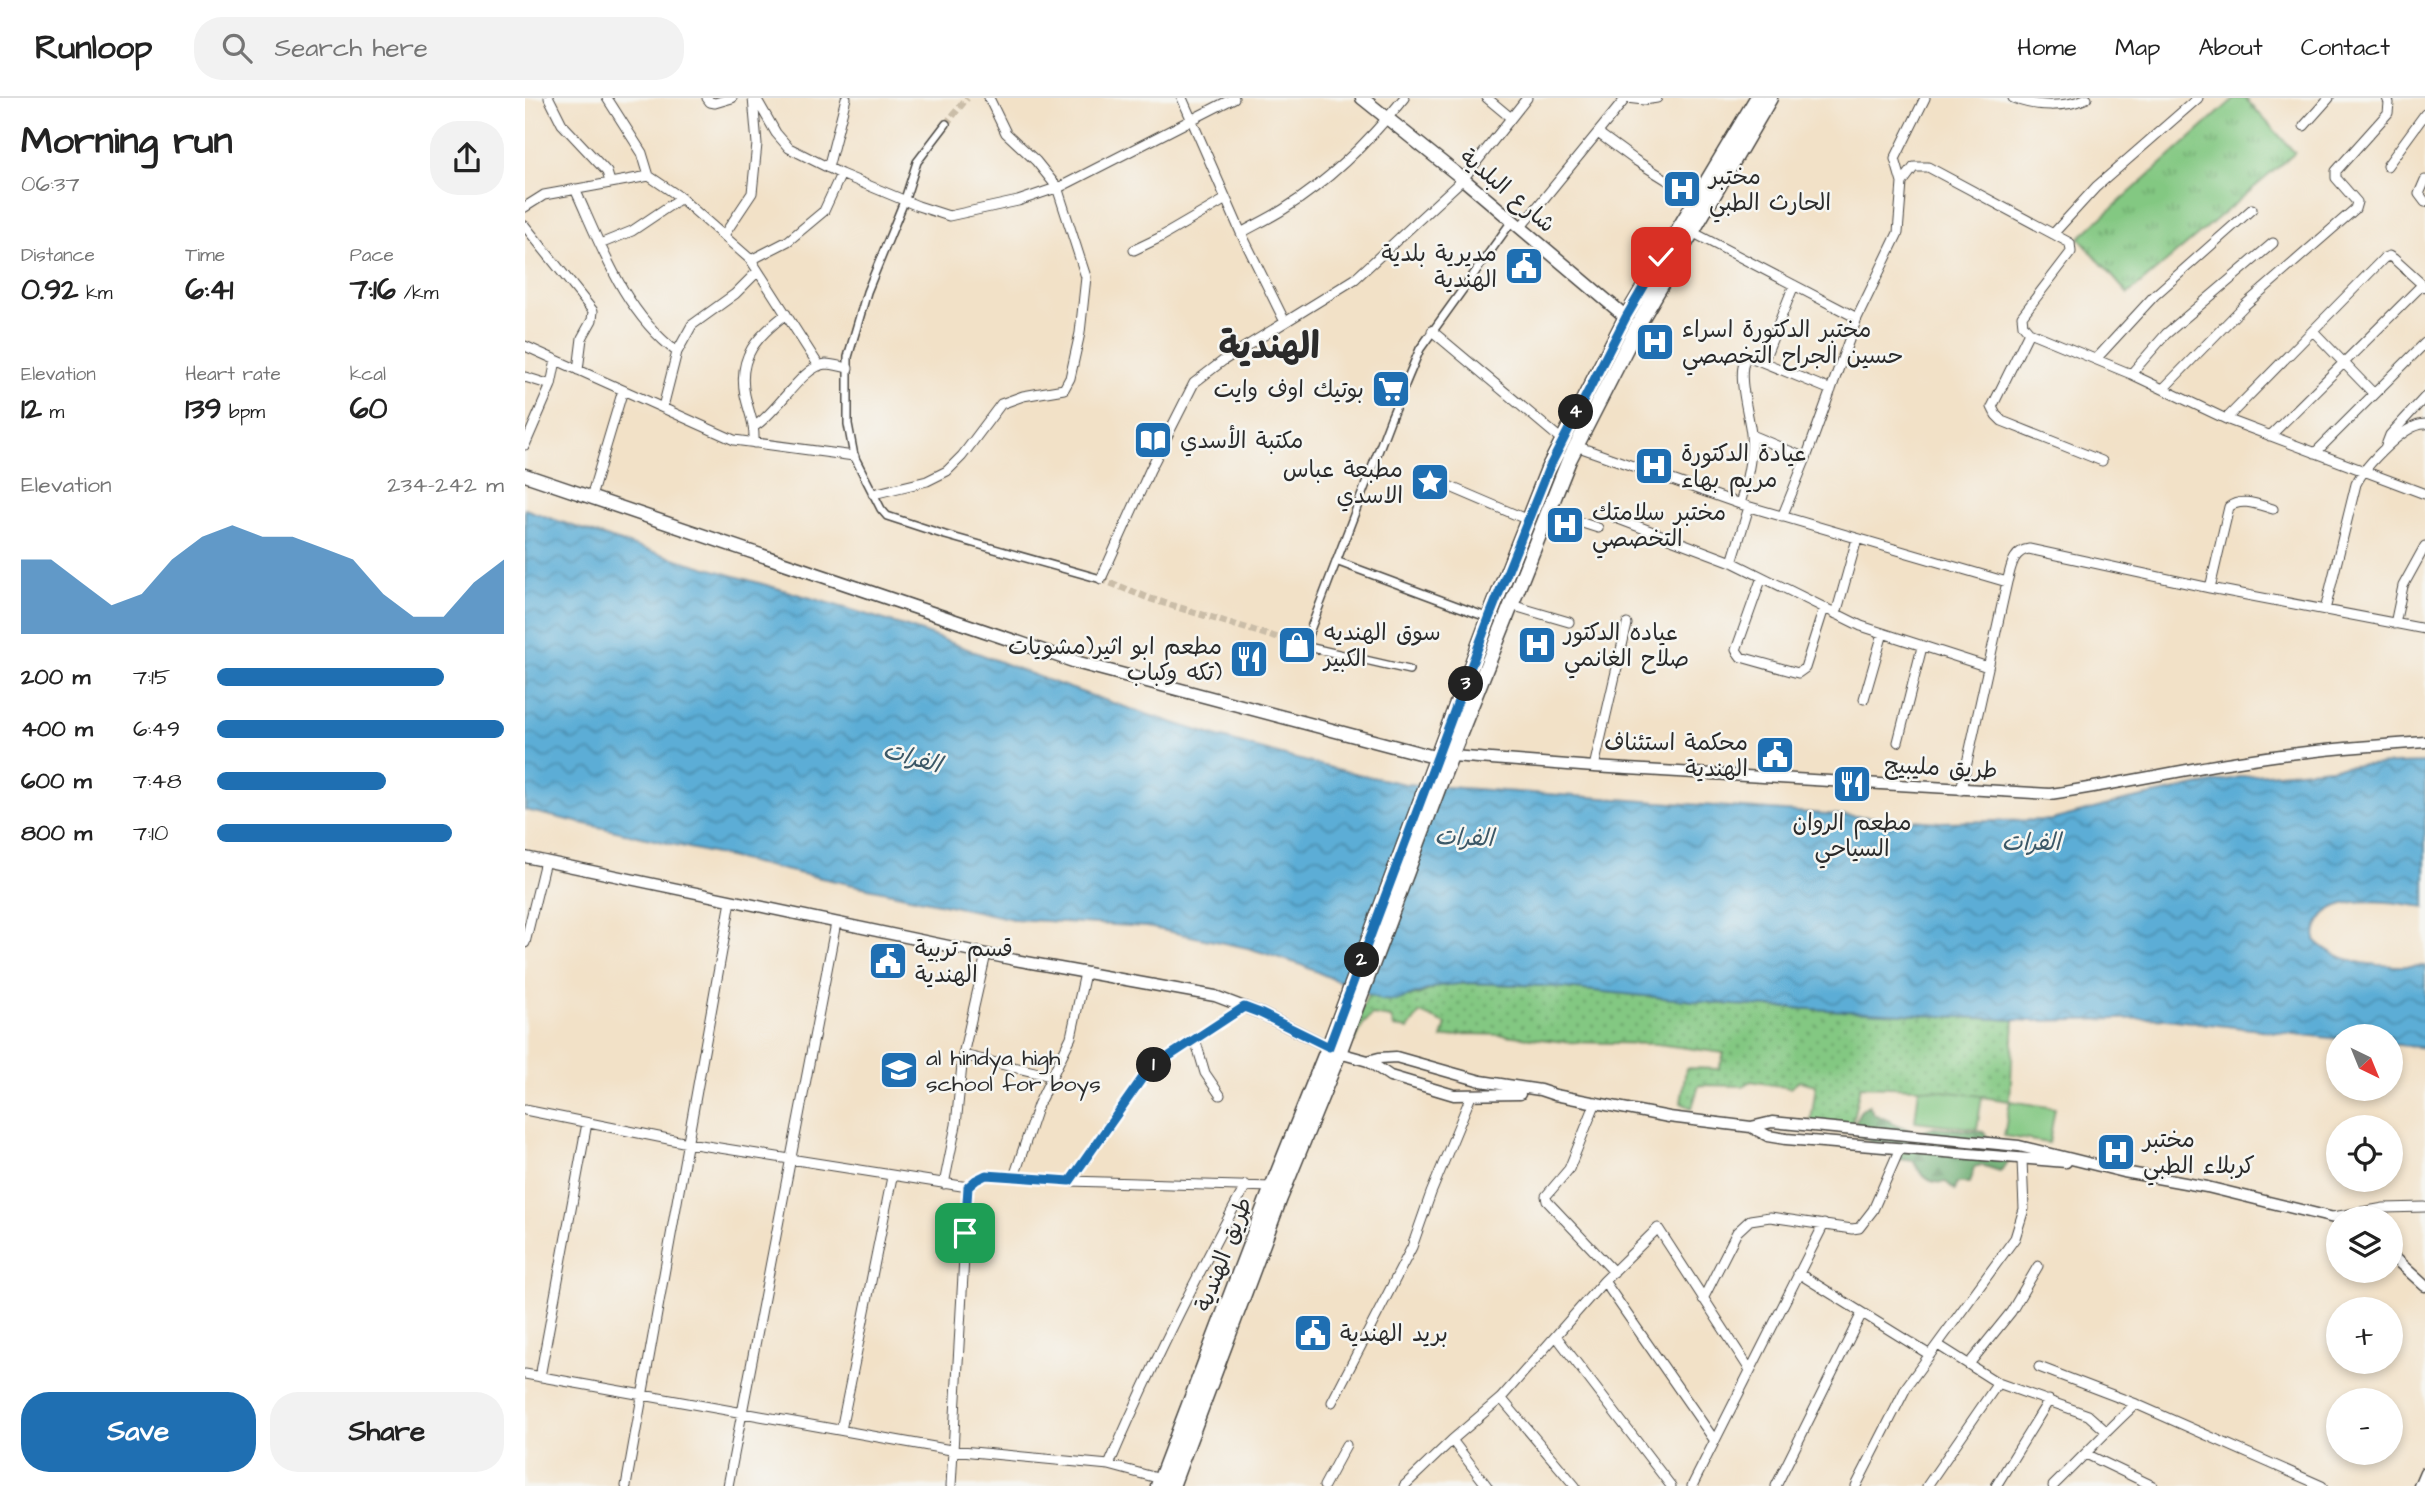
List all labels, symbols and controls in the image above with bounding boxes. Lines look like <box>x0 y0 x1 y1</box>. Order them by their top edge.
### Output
search box <box>194 17 684 80</box>
text: Runloop <box>35 25 152 71</box>
icon: search <box>218 29 256 67</box>
text: Search here <box>274 30 428 66</box>
text: Home <box>2017 31 2077 65</box>
text: Map <box>2115 31 2160 65</box>
text: About <box>2198 31 2263 65</box>
text: Contact <box>2301 31 2390 65</box>
text: Morning run <box>21 116 233 168</box>
button: share <box>430 121 504 195</box>
street label: شارع البلدية <box>1453 141 1562 240</box>
place label: مختبر الحارث الطبي <box>1707 161 1831 223</box>
text: 06:37 <box>21 168 80 200</box>
hospital icon: مختبر الحارث الطبي <box>1661 168 1703 210</box>
pin <box>1631 227 1691 287</box>
place label: مديرية بلدية الهندية <box>1381 238 1497 296</box>
icon: check <box>1642 238 1680 276</box>
text: Distance <box>21 242 95 269</box>
text: Time <box>185 242 225 269</box>
text: Pace <box>350 242 394 269</box>
public building icon: مديرية بلدية الهندية <box>1503 245 1545 287</box>
text: 0.92 <box>21 269 78 311</box>
text: 6:41 <box>185 269 233 311</box>
text: 7:16 <box>350 269 396 311</box>
text: km <box>78 280 112 307</box>
text: /km <box>396 280 439 307</box>
place label: مختبر الدكتورة اسراء حسين الجراح التخصصي <box>1682 314 1903 376</box>
hospital icon: مختبر الدكتورة اسراء حسين الجراح التخصصي <box>1634 321 1676 363</box>
district label: الهندية <box>1218 322 1320 373</box>
text: Elevation <box>21 361 96 388</box>
text: Heart rate <box>185 361 281 388</box>
text: kcal <box>350 361 386 388</box>
supermarket icon: بوتيك اوف وايت <box>1370 368 1412 410</box>
place label: بوتيك اوف وايت <box>1213 374 1364 406</box>
text: 12 <box>21 388 42 430</box>
text: 139 <box>185 388 222 430</box>
text: 60 <box>350 388 387 430</box>
pin: 4 <box>1559 394 1593 430</box>
text: 4 <box>1569 398 1582 425</box>
text: m <box>42 399 64 426</box>
text: bpm <box>222 399 265 426</box>
library icon: مكتبة الأسدي <box>1132 419 1174 461</box>
place label: مكتبة الأسدي <box>1180 424 1303 457</box>
place label: عيادة الدكتورة مريم بهاء <box>1681 438 1806 497</box>
hospital icon: عيادة الدكتورة مريم بهاء <box>1633 445 1675 487</box>
place label: مطبعة عباس الاسدي <box>1283 454 1403 512</box>
place icon: مطبعة عباس الاسدي <box>1409 461 1451 503</box>
text: Elevation <box>21 469 112 501</box>
text: 234–242 m <box>387 469 504 501</box>
place label: مختبر سلامتك التخصصي <box>1592 497 1726 559</box>
hospital icon: مختبر سلامتك التخصصي <box>1544 504 1586 546</box>
place label: سوق الهنديه الكبير <box>1322 617 1441 675</box>
place label: عياده الدكتور صلاح الغانمي <box>1562 617 1689 679</box>
shop icon: سوق الهنديه الكبير <box>1276 624 1318 666</box>
hospital icon: عياده الدكتور صلاح الغانمي <box>1516 624 1558 666</box>
place label: مطعم ابو اثير(مشويات تكه وكباب) <box>1008 631 1222 689</box>
restaurant icon: مطعم ابو اثير(مشويات تكه وكباب) <box>1228 638 1270 680</box>
text: 200 m <box>21 661 90 693</box>
text: 7:15 <box>133 661 170 693</box>
pin: 3 <box>1448 666 1483 702</box>
text: 3 <box>1461 670 1470 697</box>
text: 400 m <box>21 713 93 745</box>
text: 6:49 <box>133 713 180 745</box>
place label: محكمة استئناف الهندية <box>1604 727 1748 785</box>
water label: الفرات <box>879 734 948 783</box>
public building icon: محكمة استئناف الهندية <box>1754 734 1796 776</box>
street label: طريق مليبيج <box>1884 749 1998 787</box>
restaurant icon: مطعم الروان السياحي <box>1831 763 1873 805</box>
text: 600 m <box>21 765 92 797</box>
text: 7:48 <box>133 765 182 797</box>
place label: مطعم الروان السياحي <box>1793 807 1911 869</box>
text: 800 m <box>21 817 92 849</box>
text: 7:10 <box>133 817 168 849</box>
water label: الفرات <box>1434 820 1497 856</box>
water label: الفرات <box>2002 826 2064 860</box>
place label: قسم تربية الهندية <box>915 933 1013 991</box>
public building icon: قسم تربية الهندية <box>867 940 909 982</box>
pin: 2 <box>1345 942 1379 978</box>
text: 2 <box>1356 946 1367 973</box>
north arrow <box>2326 1024 2403 1101</box>
map controls <box>2326 1024 2403 1465</box>
place label: al hindya high school for boys <box>926 1042 1101 1101</box>
pin: 1 <box>1137 1048 1171 1082</box>
school or university icon: al hindya high school for boys <box>878 1049 920 1091</box>
text: 1 <box>1152 1051 1155 1078</box>
button: locate <box>2326 1115 2403 1192</box>
place label: مختبر كربلاء الطبي <box>2141 1124 2255 1186</box>
hospital icon: مختبر كربلاء الطبي <box>2095 1131 2137 1173</box>
street label: طريق الهندية <box>1187 1193 1260 1316</box>
pin <box>935 1203 995 1263</box>
button: layers <box>2326 1206 2403 1283</box>
icon: arrive <box>946 1214 984 1252</box>
button: + <box>2326 1297 2403 1374</box>
public building icon: بريد الهندية <box>1292 1312 1334 1354</box>
place label: بريد الهندية <box>1340 1318 1448 1350</box>
button: − <box>2326 1388 2403 1465</box>
button: Save <box>21 1392 256 1472</box>
button: Share <box>270 1392 504 1472</box>

